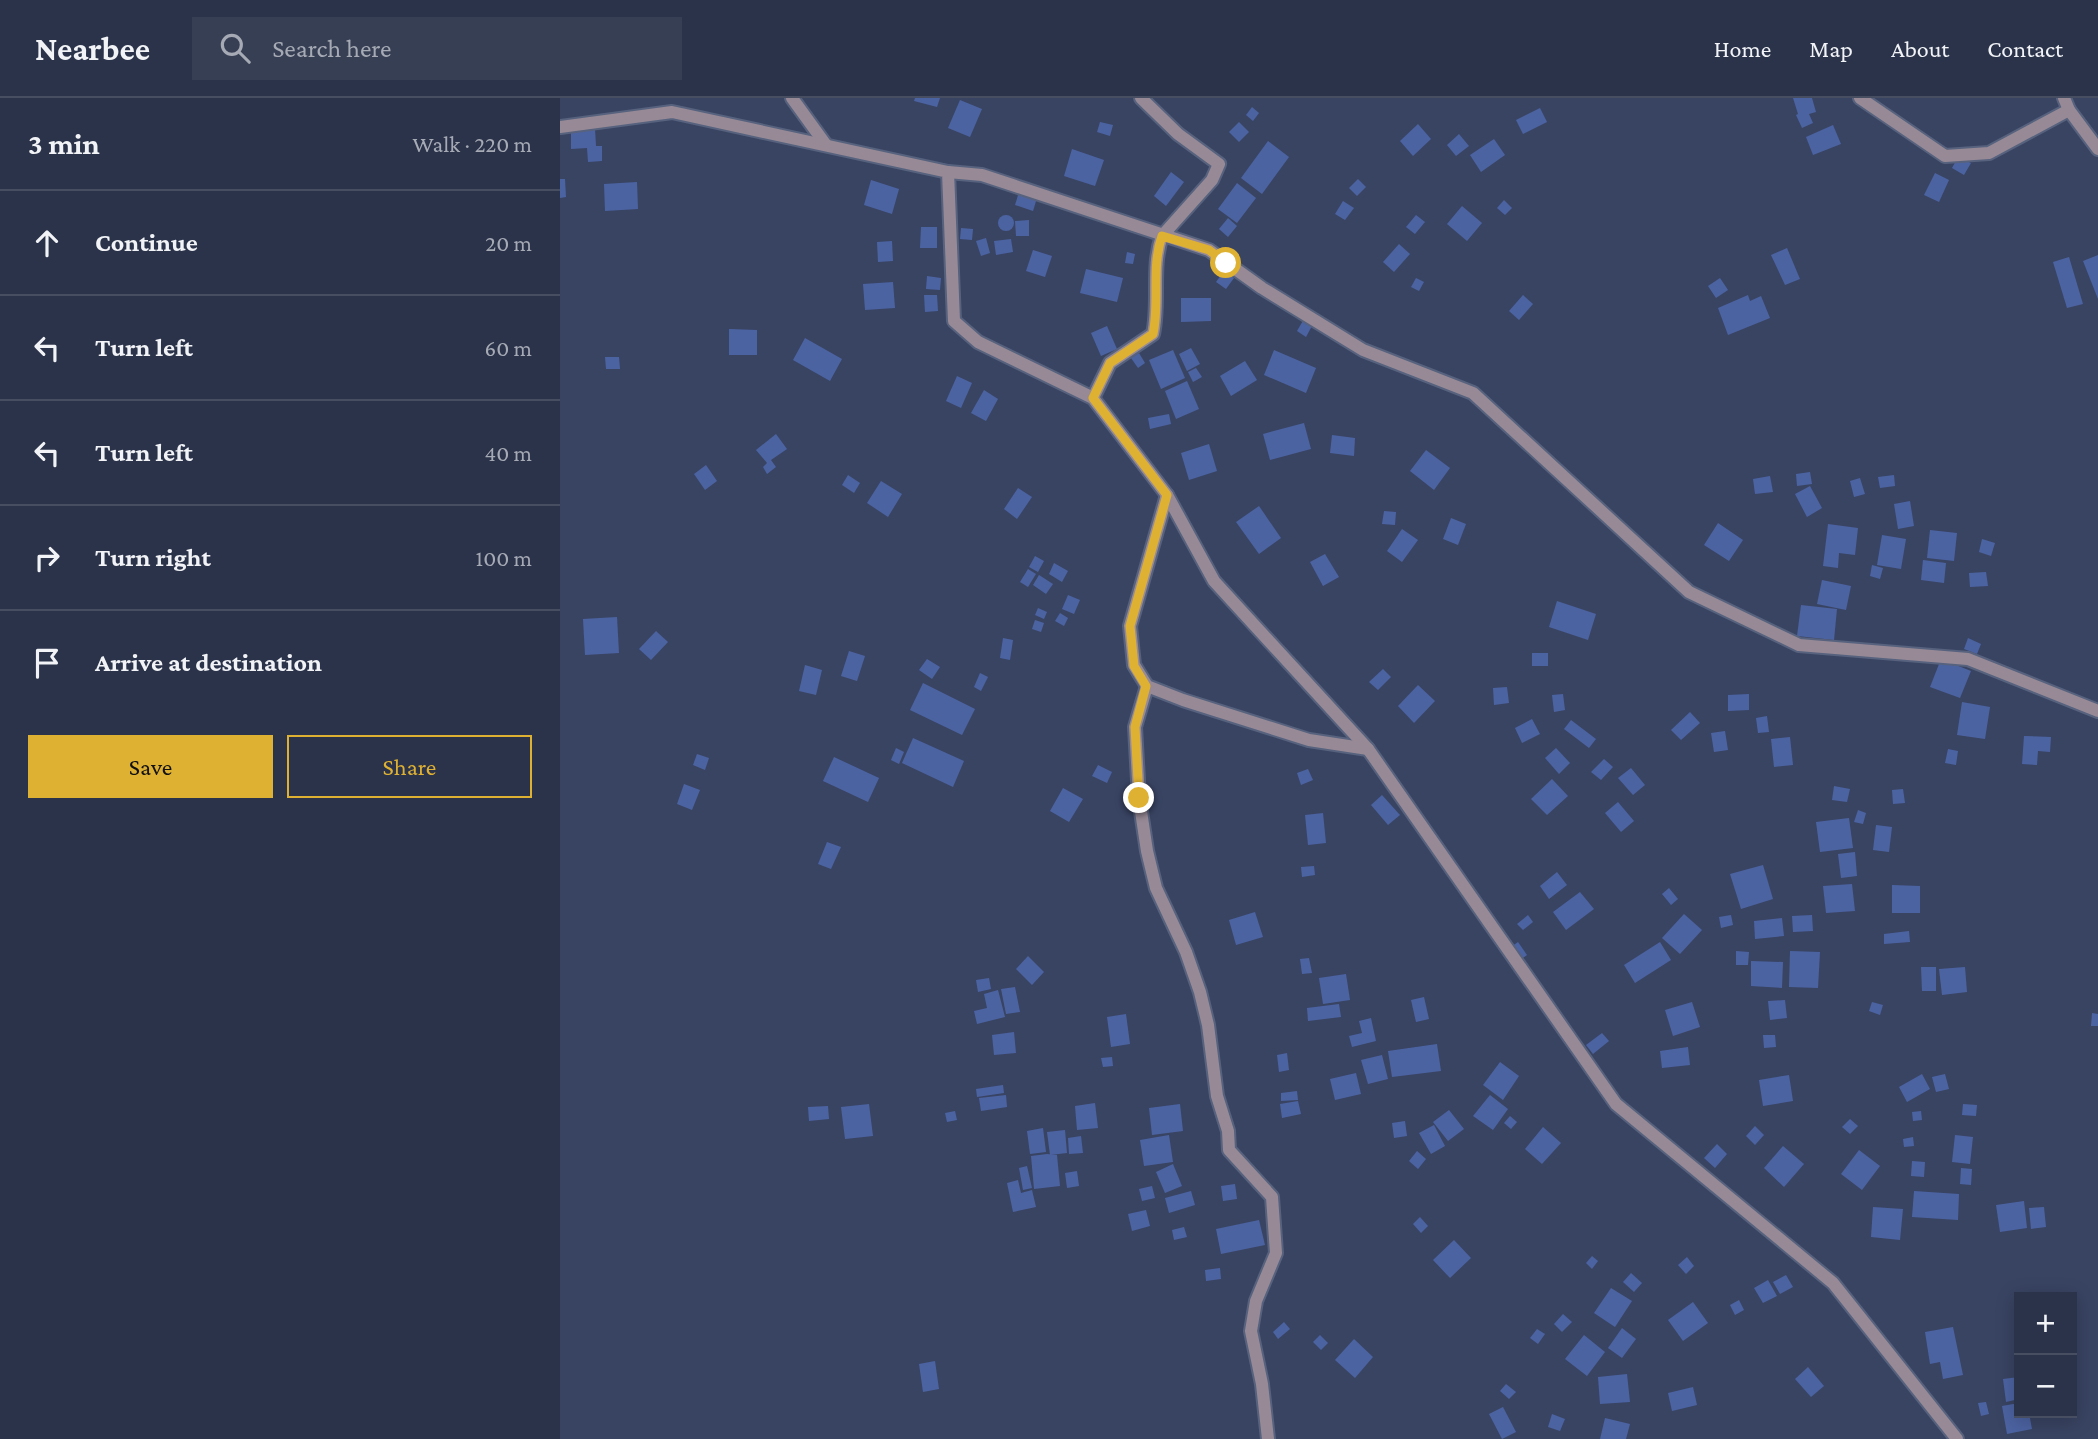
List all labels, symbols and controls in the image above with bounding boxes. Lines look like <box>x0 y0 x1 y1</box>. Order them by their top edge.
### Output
search box <box>192 17 682 80</box>
icon: search <box>216 29 254 67</box>
text: Nearbee <box>35 30 150 67</box>
text: Search here <box>272 34 391 63</box>
text: Home <box>1714 35 1771 62</box>
text: Map <box>1809 35 1853 62</box>
text: About <box>1891 35 1949 62</box>
text: Contact <box>1987 35 2063 62</box>
text: 3 min <box>28 127 100 160</box>
text: Walk · 220 m <box>412 131 532 157</box>
icon: ahead <box>28 224 66 262</box>
text: Continue <box>95 228 198 257</box>
text: 20 m <box>485 230 532 256</box>
route start <box>1210 247 1241 278</box>
icon: left <box>28 329 66 367</box>
text: Turn left <box>95 333 193 362</box>
text: 60 m <box>485 335 532 361</box>
icon: left <box>28 434 66 472</box>
text: Turn left <box>95 438 193 467</box>
text: 40 m <box>484 440 532 466</box>
icon: right <box>28 539 66 577</box>
text: Turn right <box>95 543 211 572</box>
text: 100 m <box>476 545 532 571</box>
icon: arrive <box>28 644 66 682</box>
text: Arrive at destination <box>95 648 322 677</box>
button: Save <box>28 735 273 798</box>
button: Share <box>287 735 532 798</box>
route end <box>1123 782 1154 813</box>
map controls <box>2014 1292 2077 1418</box>
button: + <box>2014 1292 2077 1355</box>
button: − <box>2014 1355 2077 1418</box>

